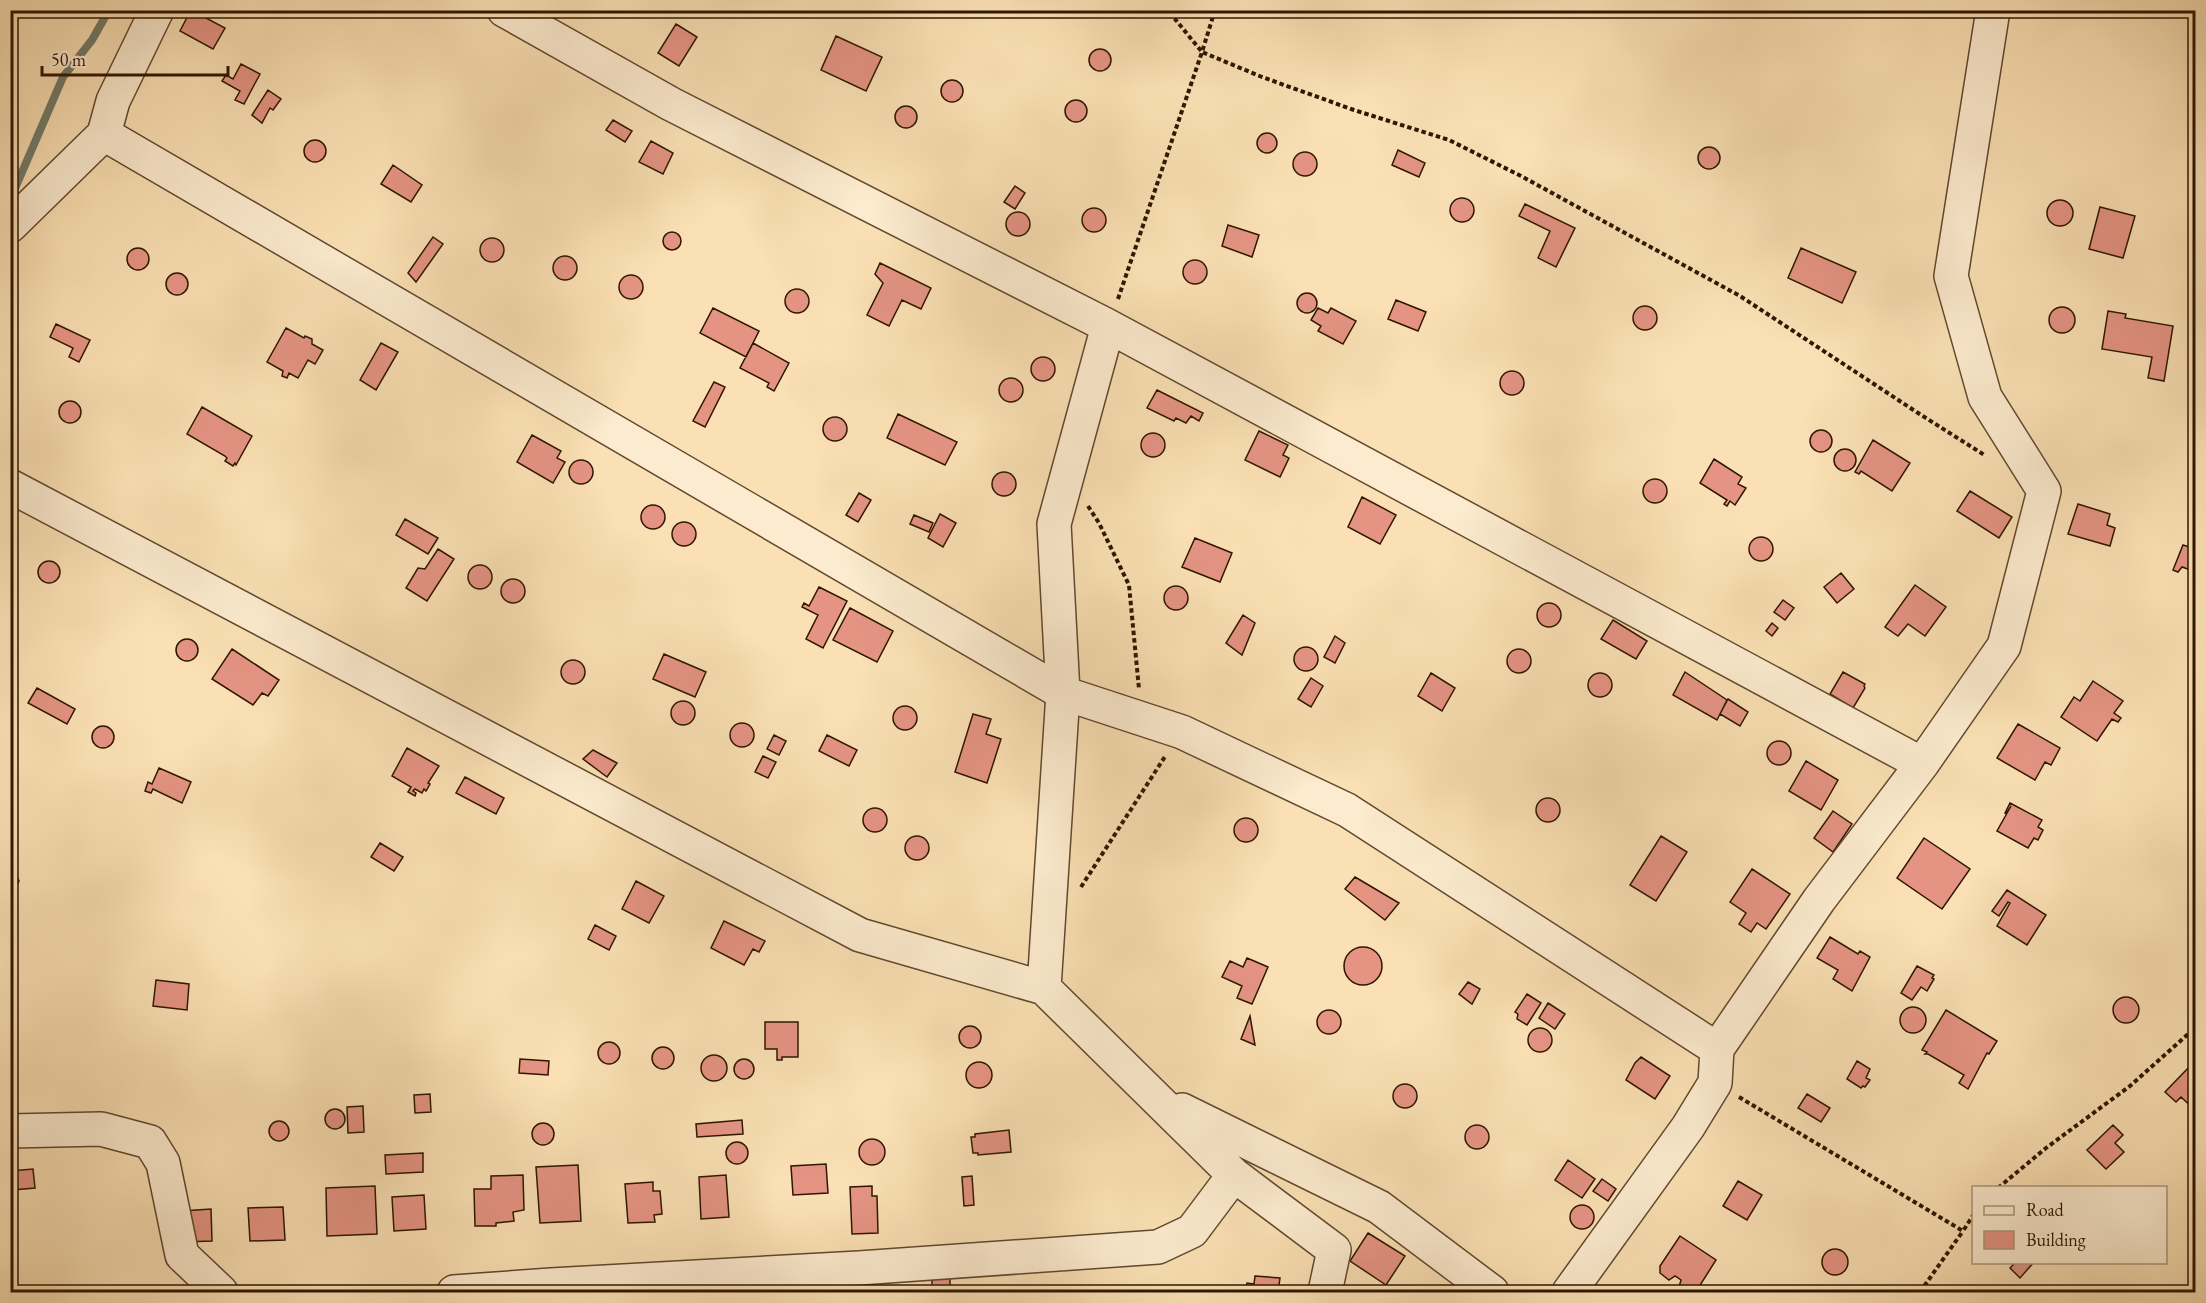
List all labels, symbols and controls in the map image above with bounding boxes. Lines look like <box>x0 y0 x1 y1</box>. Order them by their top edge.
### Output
scale bar <box>42 39 228 77</box>
text: 50 m <box>51 48 86 71</box>
legend <box>1972 1186 2167 1264</box>
text: Road <box>2026 1198 2065 1221</box>
text: Building <box>2026 1228 2086 1251</box>

